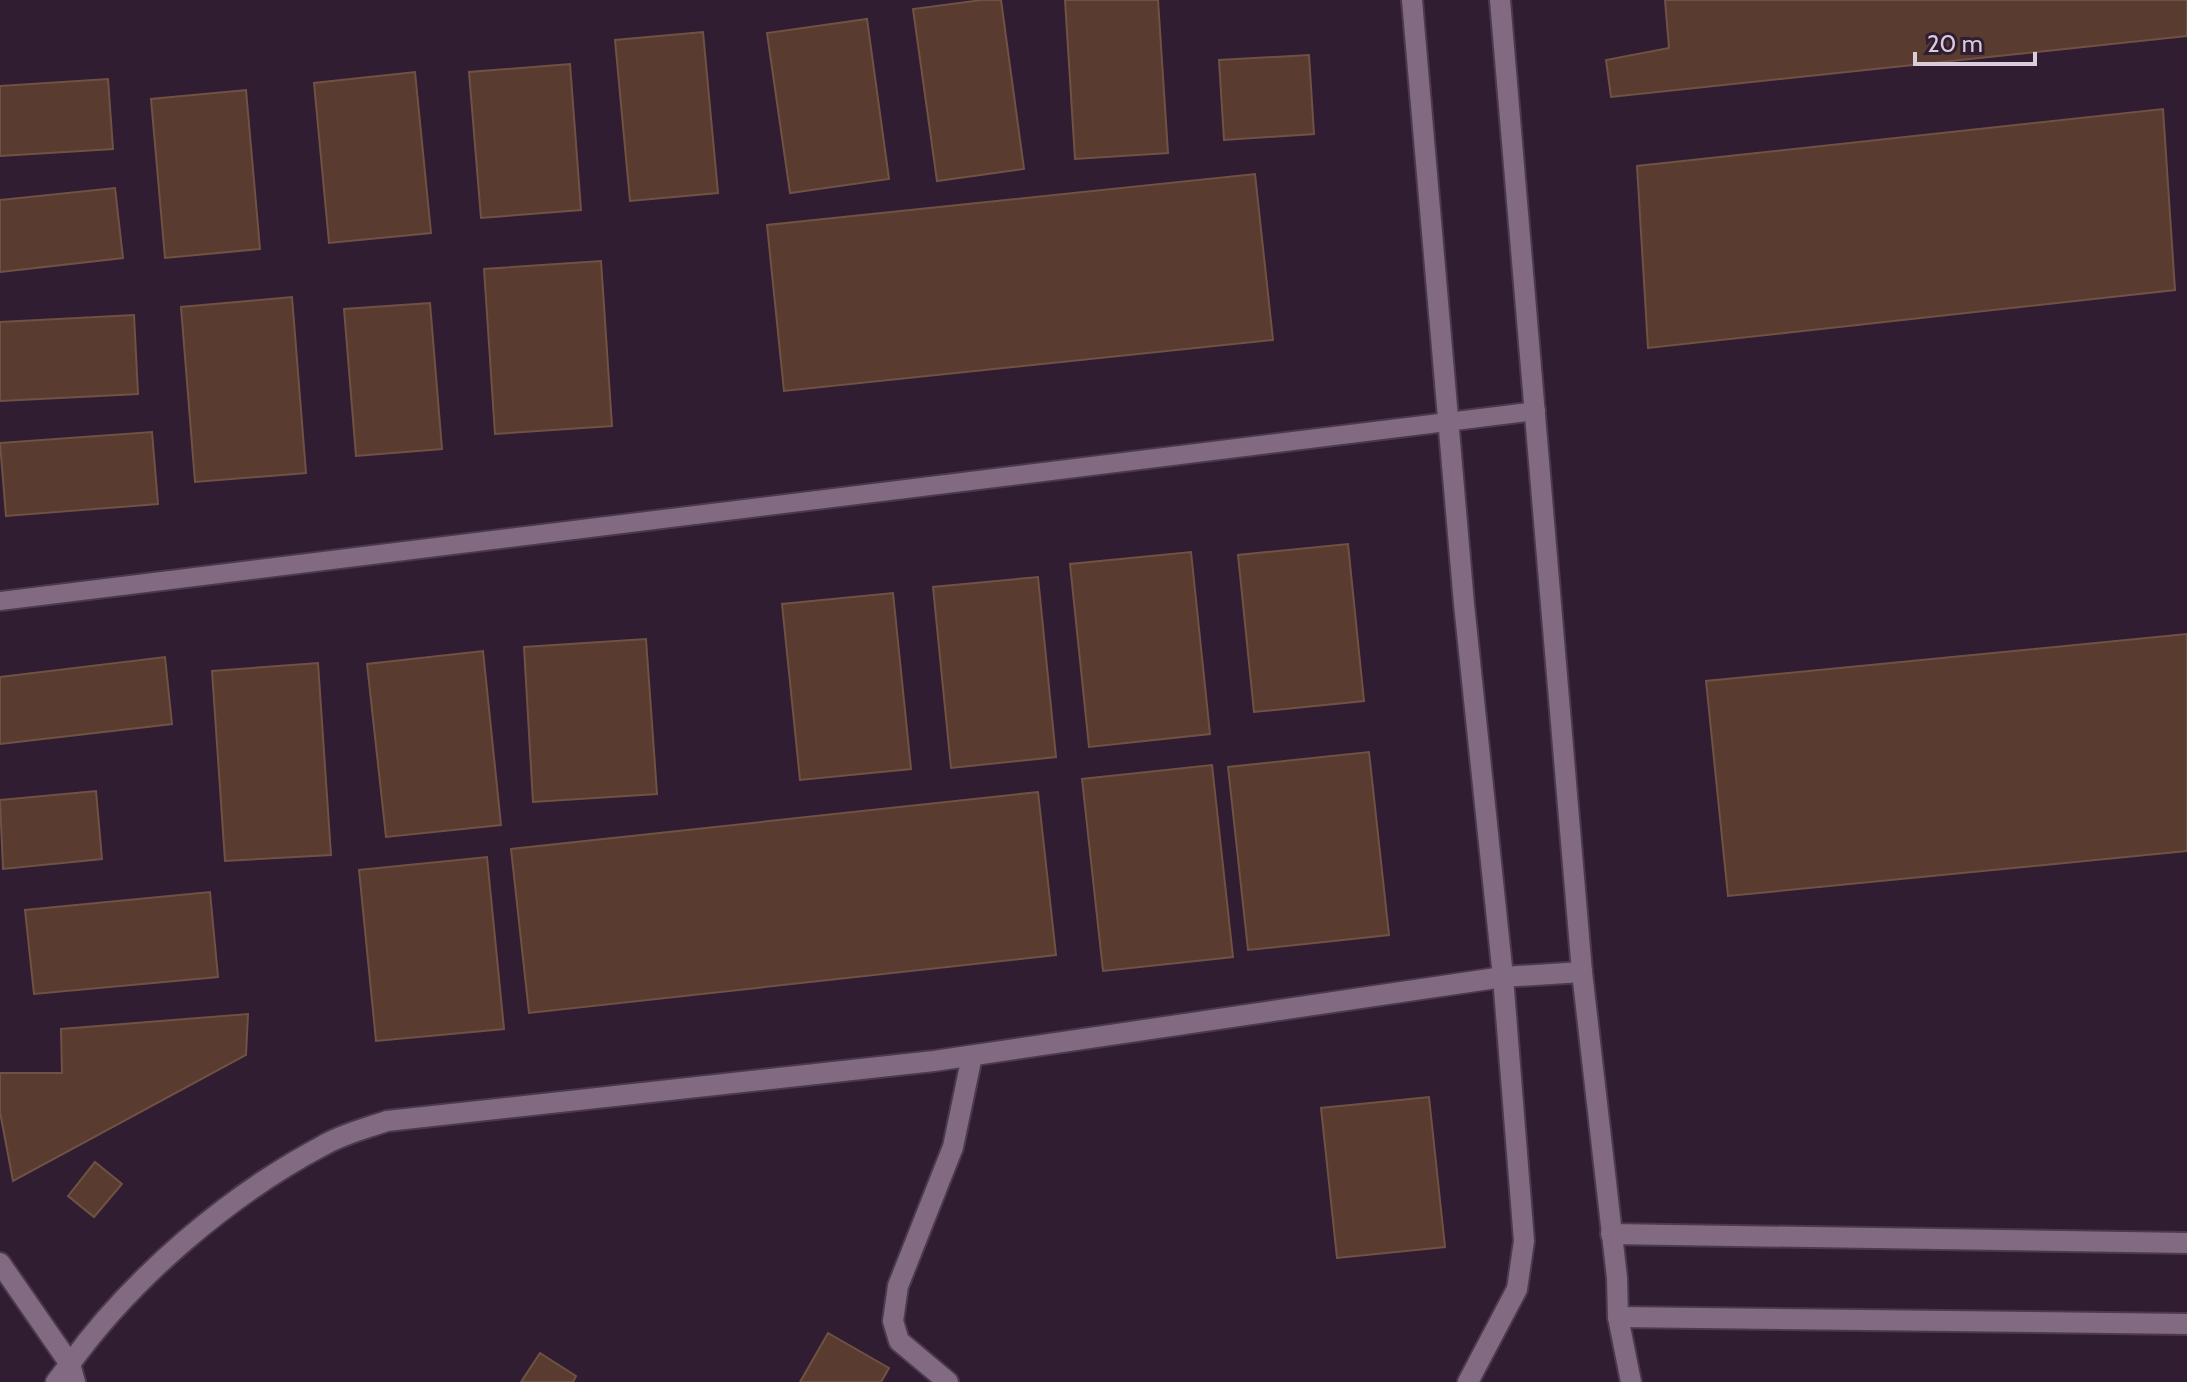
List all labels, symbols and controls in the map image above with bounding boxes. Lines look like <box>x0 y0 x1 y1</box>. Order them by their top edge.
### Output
scale bar <box>1915 16 2035 66</box>
text: 20 m <box>1927 29 1983 58</box>

